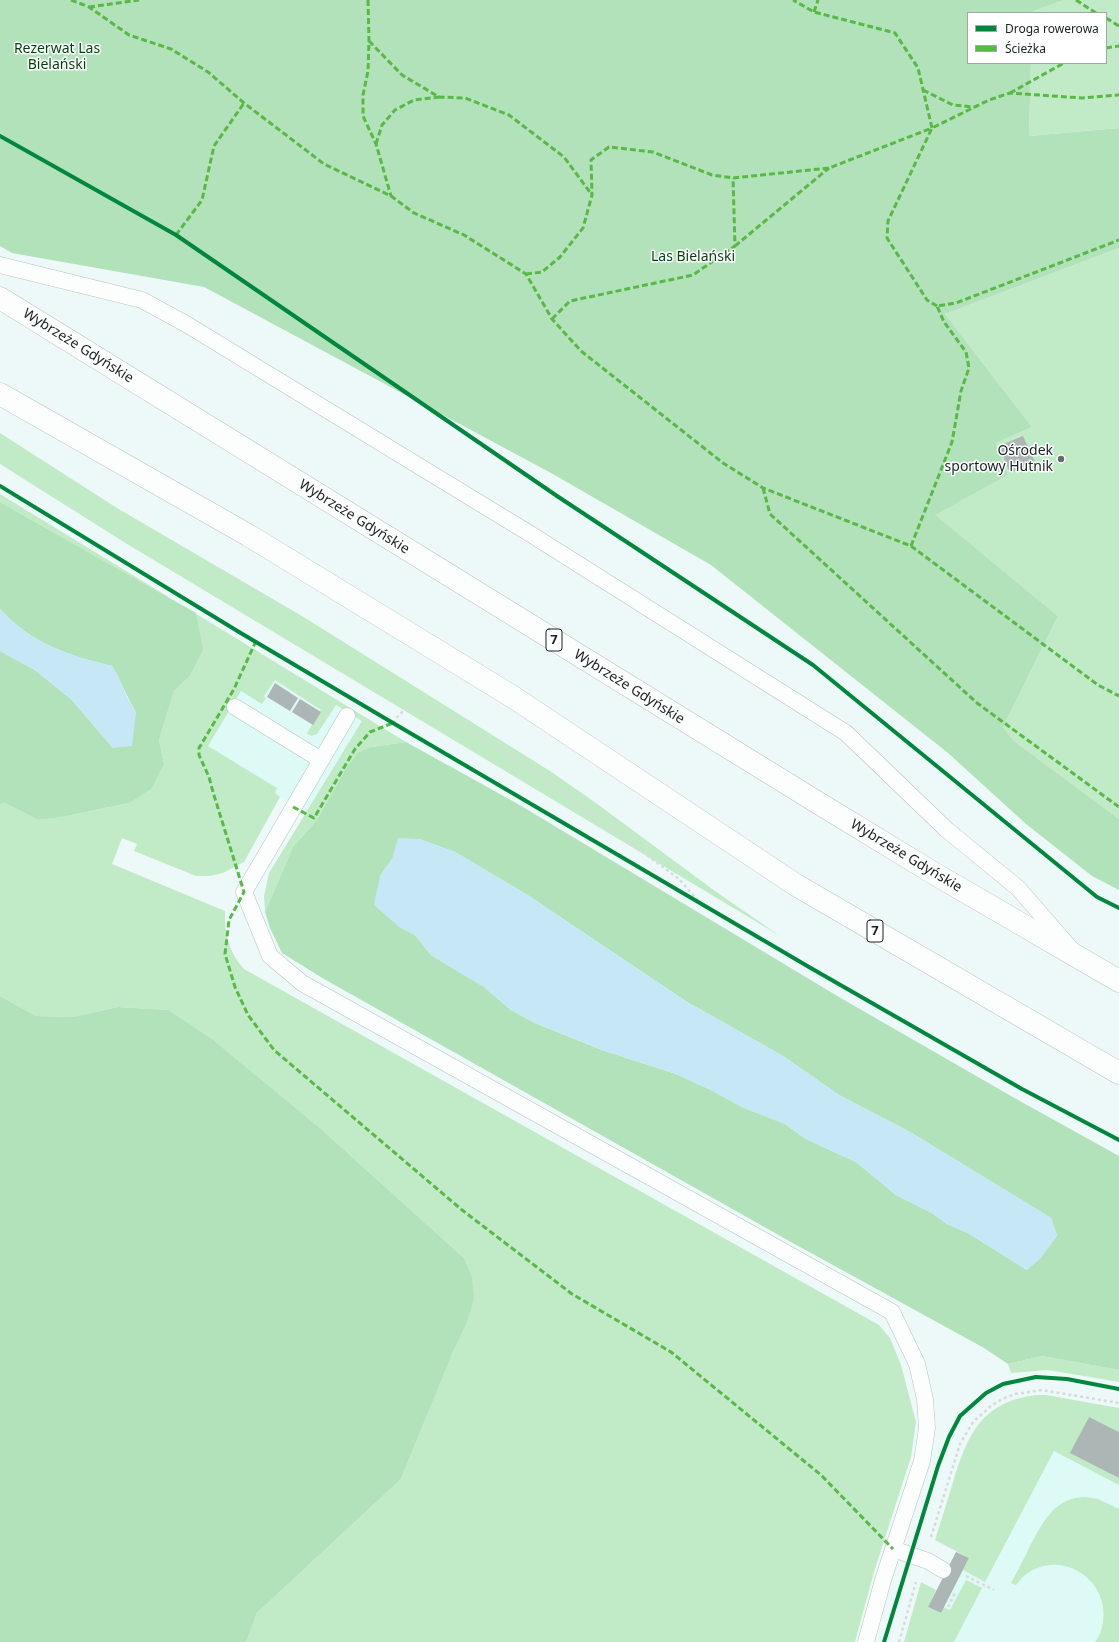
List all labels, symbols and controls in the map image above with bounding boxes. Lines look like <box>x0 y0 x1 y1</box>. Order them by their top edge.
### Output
legend <box>967 12 1107 64</box>
text: Droga rowerowa <box>1005 20 1099 37</box>
text: Ścieżka <box>1005 40 1046 57</box>
park label: Rezerwat Las Bielański <box>14 41 100 74</box>
park label: Las Bielański <box>651 249 735 265</box>
street label: Wybrzeże Gdyńskie <box>20 305 136 387</box>
place label: Ośrodek sportowy Hutnik <box>945 443 1053 476</box>
marker: Ośrodek sportowy Hutnik <box>1056 454 1066 464</box>
street label: Wybrzeże Gdyńskie <box>296 476 412 558</box>
road number: 7 <box>546 629 562 651</box>
street label: Wybrzeże Gdyńskie <box>571 646 687 728</box>
street label: Wybrzeże Gdyńskie <box>847 816 965 896</box>
road number: 7 <box>867 920 883 942</box>

